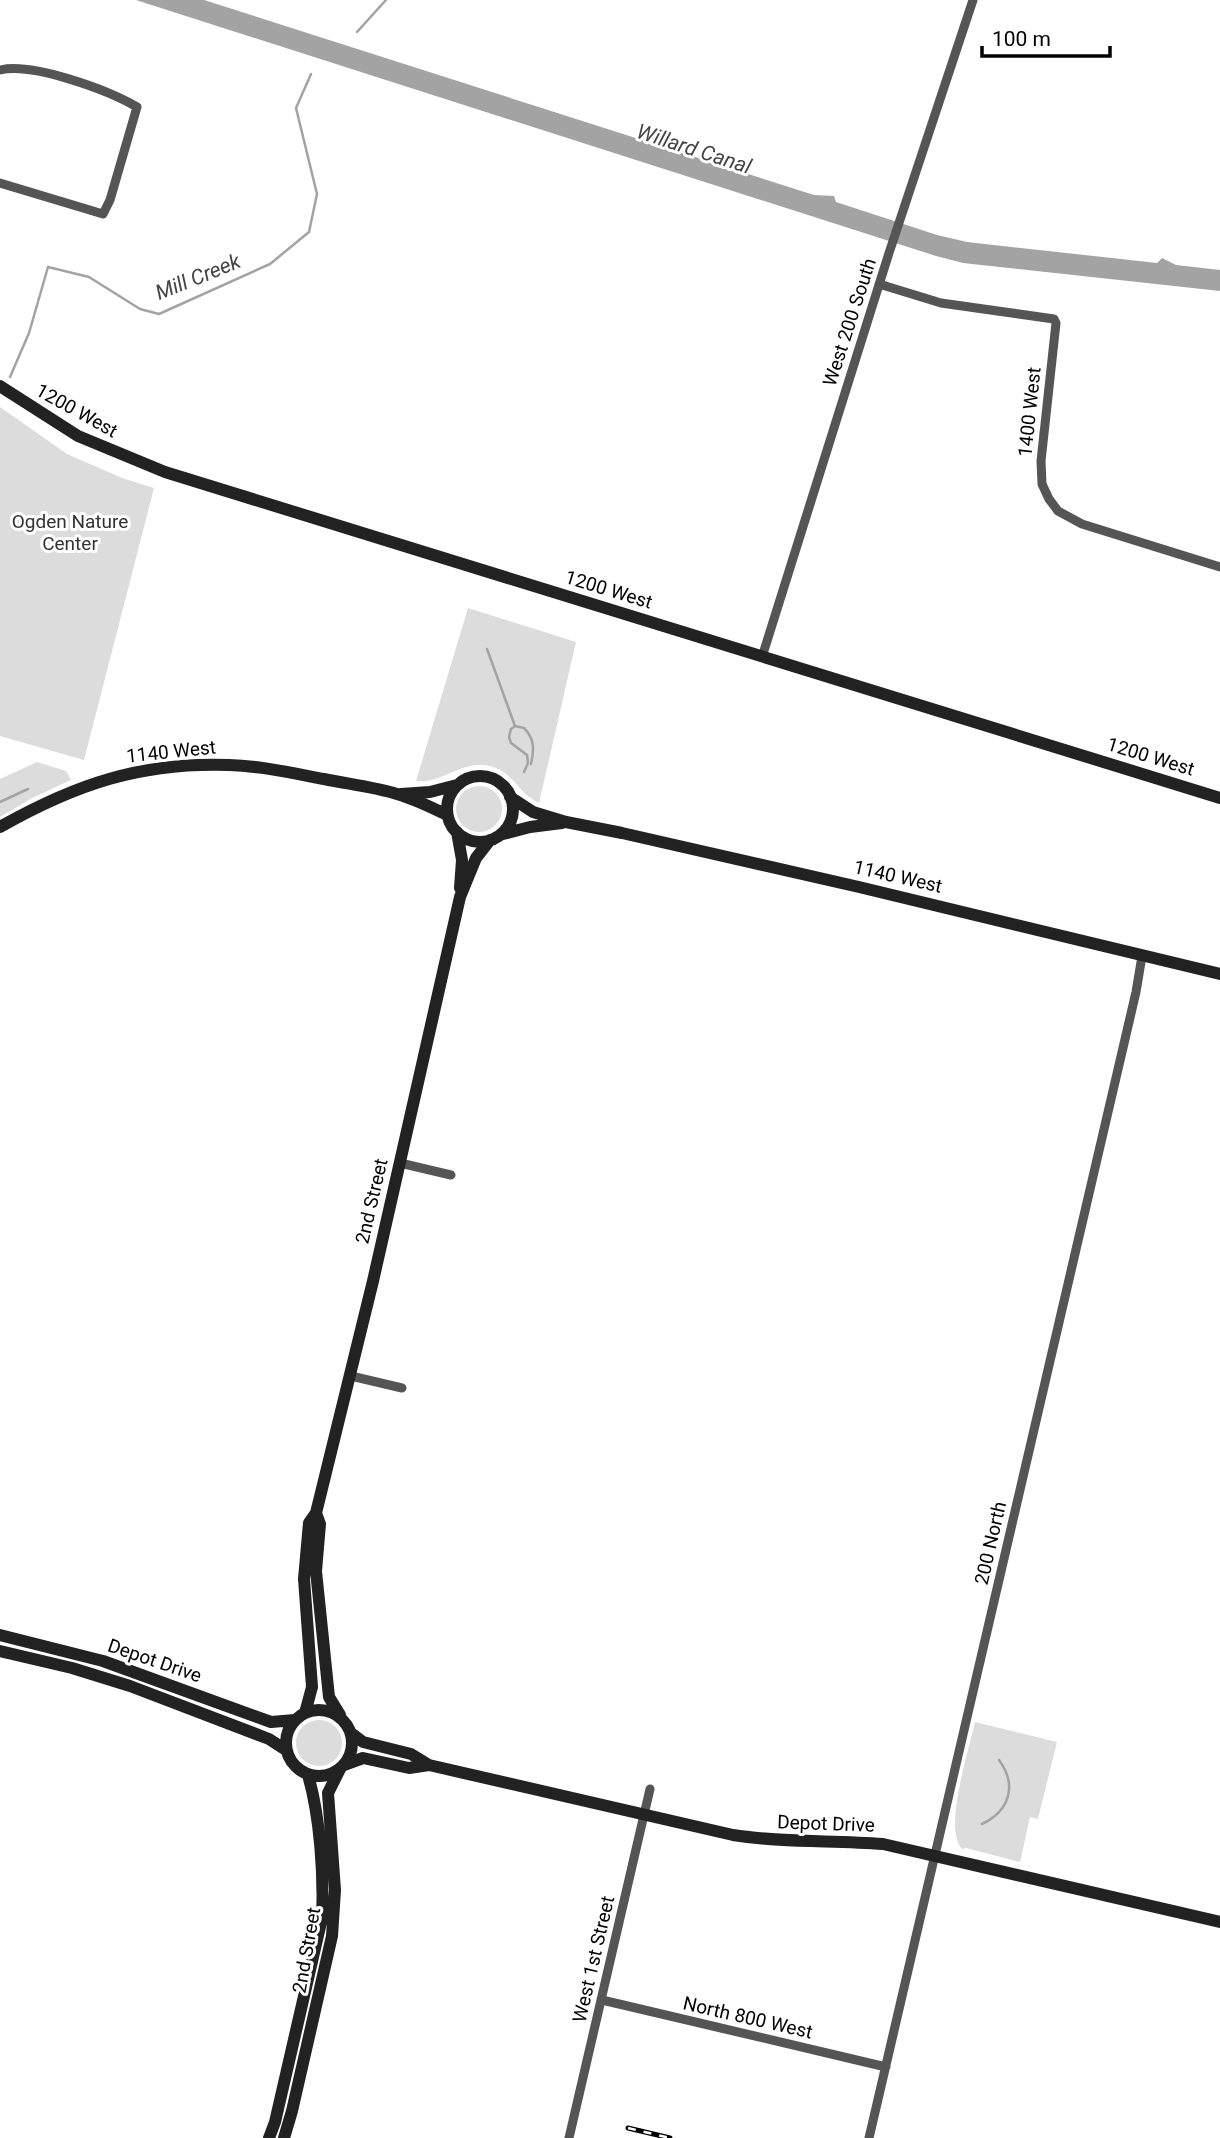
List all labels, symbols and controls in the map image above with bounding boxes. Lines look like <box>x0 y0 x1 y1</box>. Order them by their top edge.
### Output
scale bar <box>982 14 1110 58</box>
text: 100 m <box>992 27 1051 51</box>
water label: Willard Canal <box>634 119 755 179</box>
water label: Mill Creek <box>152 249 245 305</box>
street label: West 200 South <box>818 255 881 389</box>
street label: 1400 West <box>1013 366 1046 458</box>
street label: 1200 West <box>32 379 122 442</box>
park label: Ogden Nature Center <box>12 510 128 555</box>
street label: 1200 West <box>562 565 655 614</box>
street label: 1200 West <box>1104 732 1197 781</box>
street label: 1140 West <box>125 735 217 768</box>
street label: 1140 West <box>851 855 944 898</box>
street label: 2nd Street <box>351 1156 392 1246</box>
street label: 200 North <box>970 1499 1011 1587</box>
street label: Depot Drive <box>105 1634 205 1687</box>
street label: Depot Drive <box>777 1810 875 1837</box>
street label: West 1st Street <box>568 1894 619 2025</box>
street label: 2nd Street <box>288 1905 325 1995</box>
street label: North 800 West <box>681 1991 815 2044</box>

